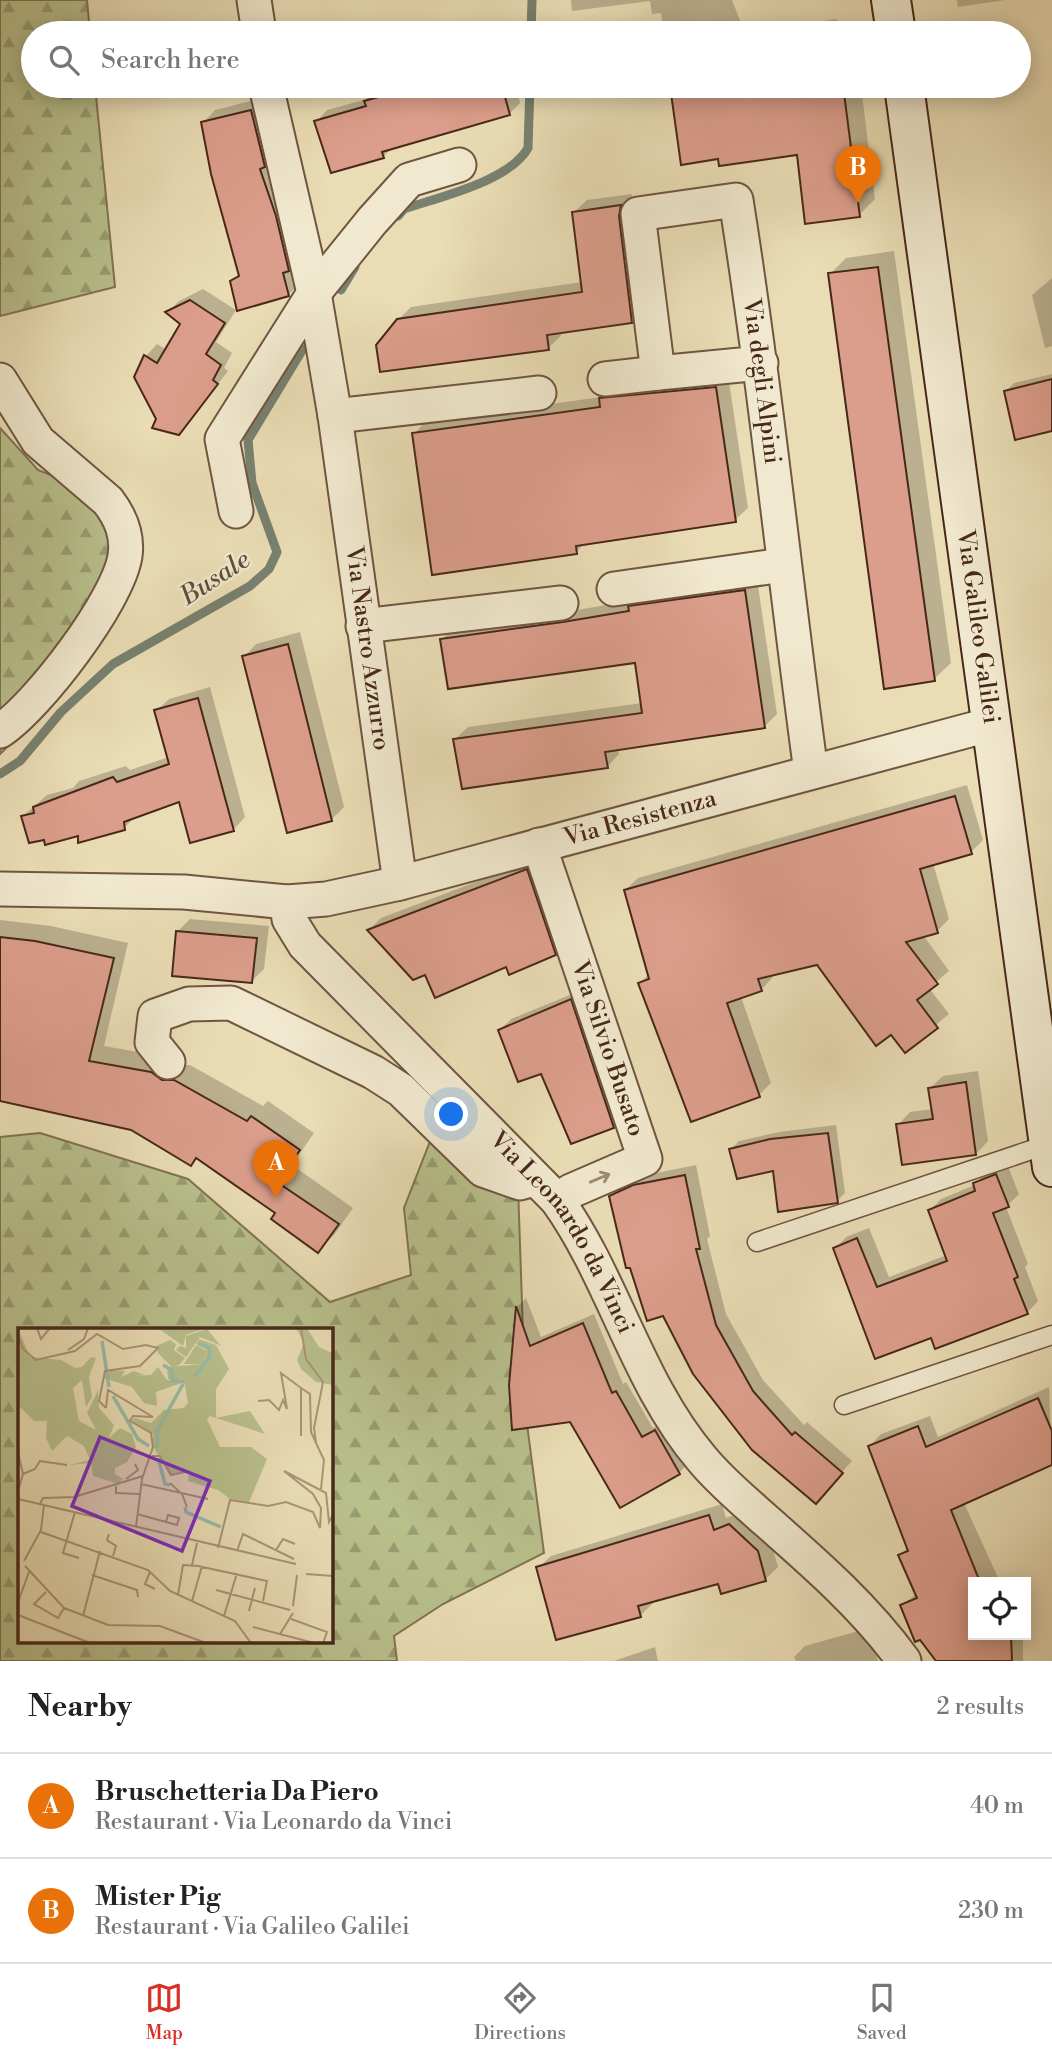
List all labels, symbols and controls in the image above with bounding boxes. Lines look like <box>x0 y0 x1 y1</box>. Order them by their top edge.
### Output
search box <box>21 21 1031 98</box>
icon: search <box>45 41 83 79</box>
text: Search here <box>101 44 240 76</box>
pin: B <box>835 145 881 203</box>
street label: Via degli Alpini <box>736 296 787 466</box>
street label: Via Galileo Galilei <box>950 527 1006 726</box>
street label: Via Nastro Azzurro <box>338 543 396 753</box>
water label: Busale <box>173 544 256 613</box>
street label: Via Resistenza <box>560 783 721 854</box>
street label: Via Silvio Busato <box>564 956 651 1140</box>
your location <box>434 1097 468 1131</box>
street label: Via Leonardo da Vinci <box>482 1125 641 1339</box>
pin: A <box>253 1140 299 1198</box>
one-way arrow <box>589 1171 611 1184</box>
inset map <box>18 1328 332 1644</box>
map controls <box>968 1577 1031 1640</box>
button: locate <box>968 1577 1031 1640</box>
text: Nearby <box>28 1688 132 1726</box>
text: 2 results <box>937 1693 1024 1721</box>
text: Bruschetteria Da Piero <box>95 1776 379 1808</box>
text: A <box>43 1792 59 1820</box>
text: 40 m <box>970 1792 1024 1820</box>
text: Restaurant · Via Leonardo da Vinci <box>95 1808 452 1836</box>
text: Mister Pig <box>95 1881 221 1913</box>
text: B <box>42 1897 60 1925</box>
text: 230 m <box>958 1897 1024 1925</box>
text: Restaurant · Via Galileo Galilei <box>95 1913 410 1941</box>
tab: Map <box>145 1979 183 2045</box>
tab: Directions <box>474 1979 566 2045</box>
tab: Saved <box>857 1979 907 2045</box>

